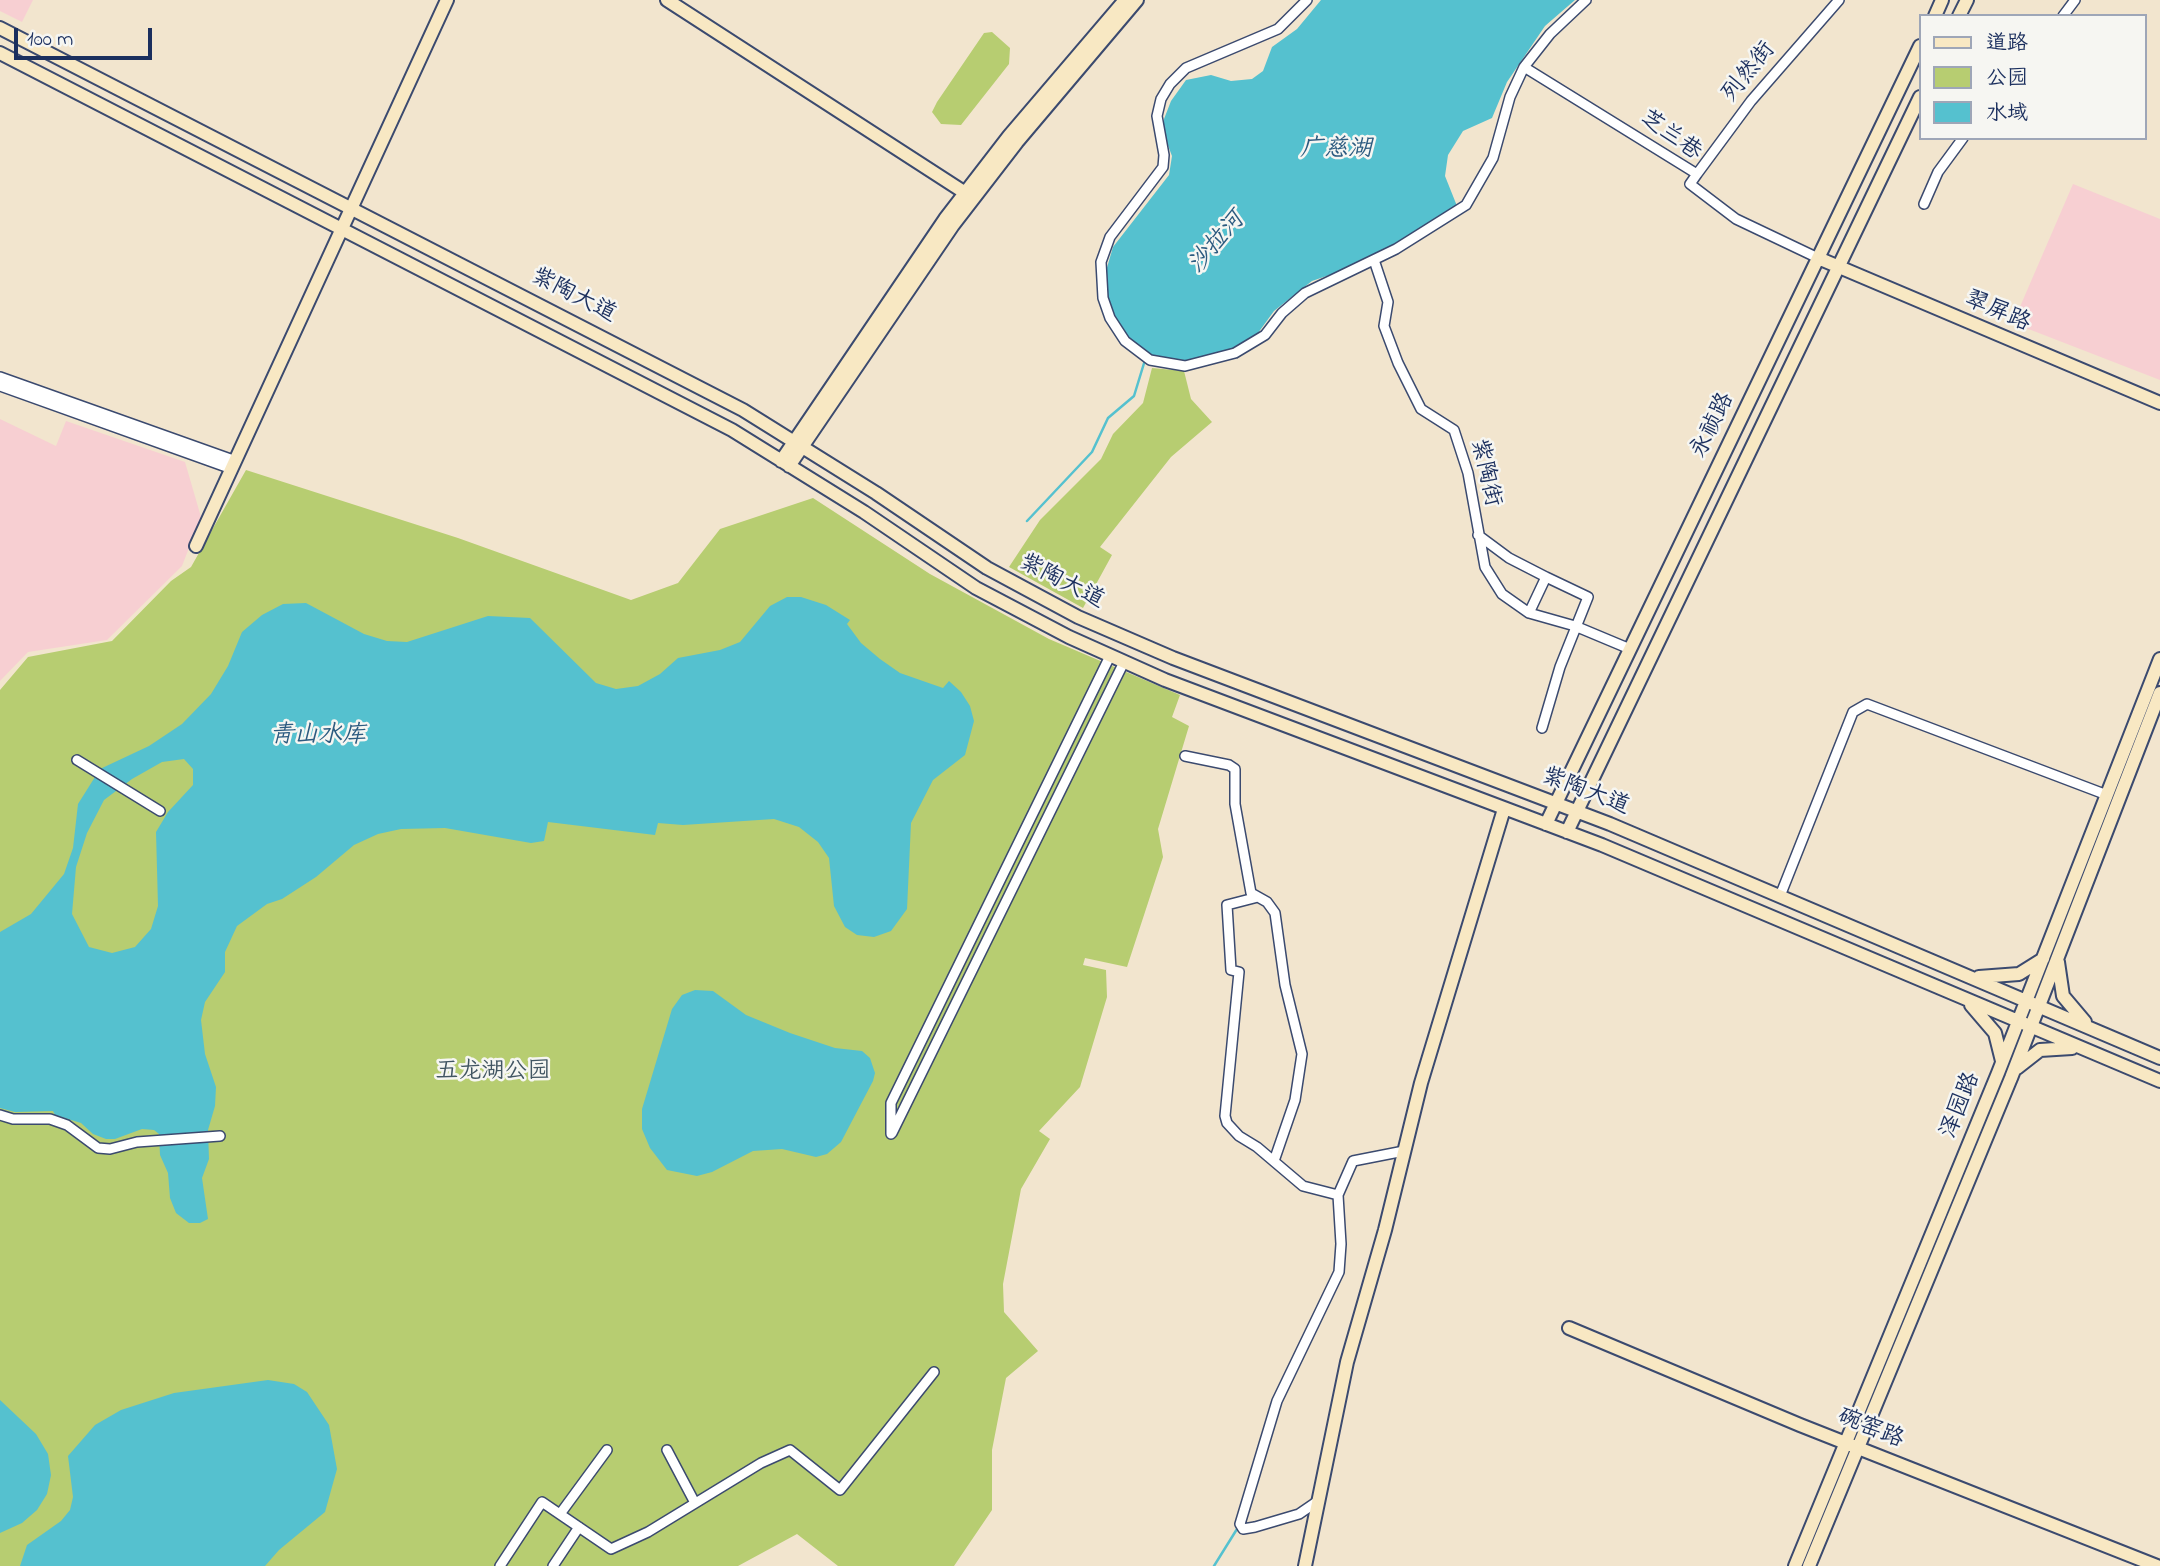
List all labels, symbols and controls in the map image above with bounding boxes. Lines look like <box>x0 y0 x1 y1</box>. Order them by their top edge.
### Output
scale bar <box>18 14 156 58</box>
legend <box>1918 14 2146 140</box>
text: 100 m <box>27 25 73 55</box>
text: 道路 <box>1986 29 2028 59</box>
street label: 列然街 <box>1718 38 1782 108</box>
text: 公园 <box>1986 64 2028 94</box>
text: 水域 <box>1986 99 2028 129</box>
street label: 芝兰巷 <box>1634 106 1706 168</box>
water label: 广慈湖 <box>1300 137 1372 165</box>
water label: 沙拉河 <box>1184 207 1252 281</box>
street label: 紫陶大道 <box>526 264 620 330</box>
street label: 翠屏路 <box>1960 287 2034 339</box>
street label: 永祯路 <box>1686 389 1742 463</box>
street label: 紫陶街 <box>1463 436 1505 510</box>
street label: 紫陶大道 <box>1014 550 1108 616</box>
water label: 青山水库 <box>270 723 366 751</box>
street label: 紫陶大道 <box>1537 764 1633 822</box>
park label: 五龙湖公园 <box>436 1059 550 1087</box>
street label: 泽园路 <box>1936 1069 1988 1143</box>
street label: 碗窑路 <box>1833 1404 1907 1456</box>

